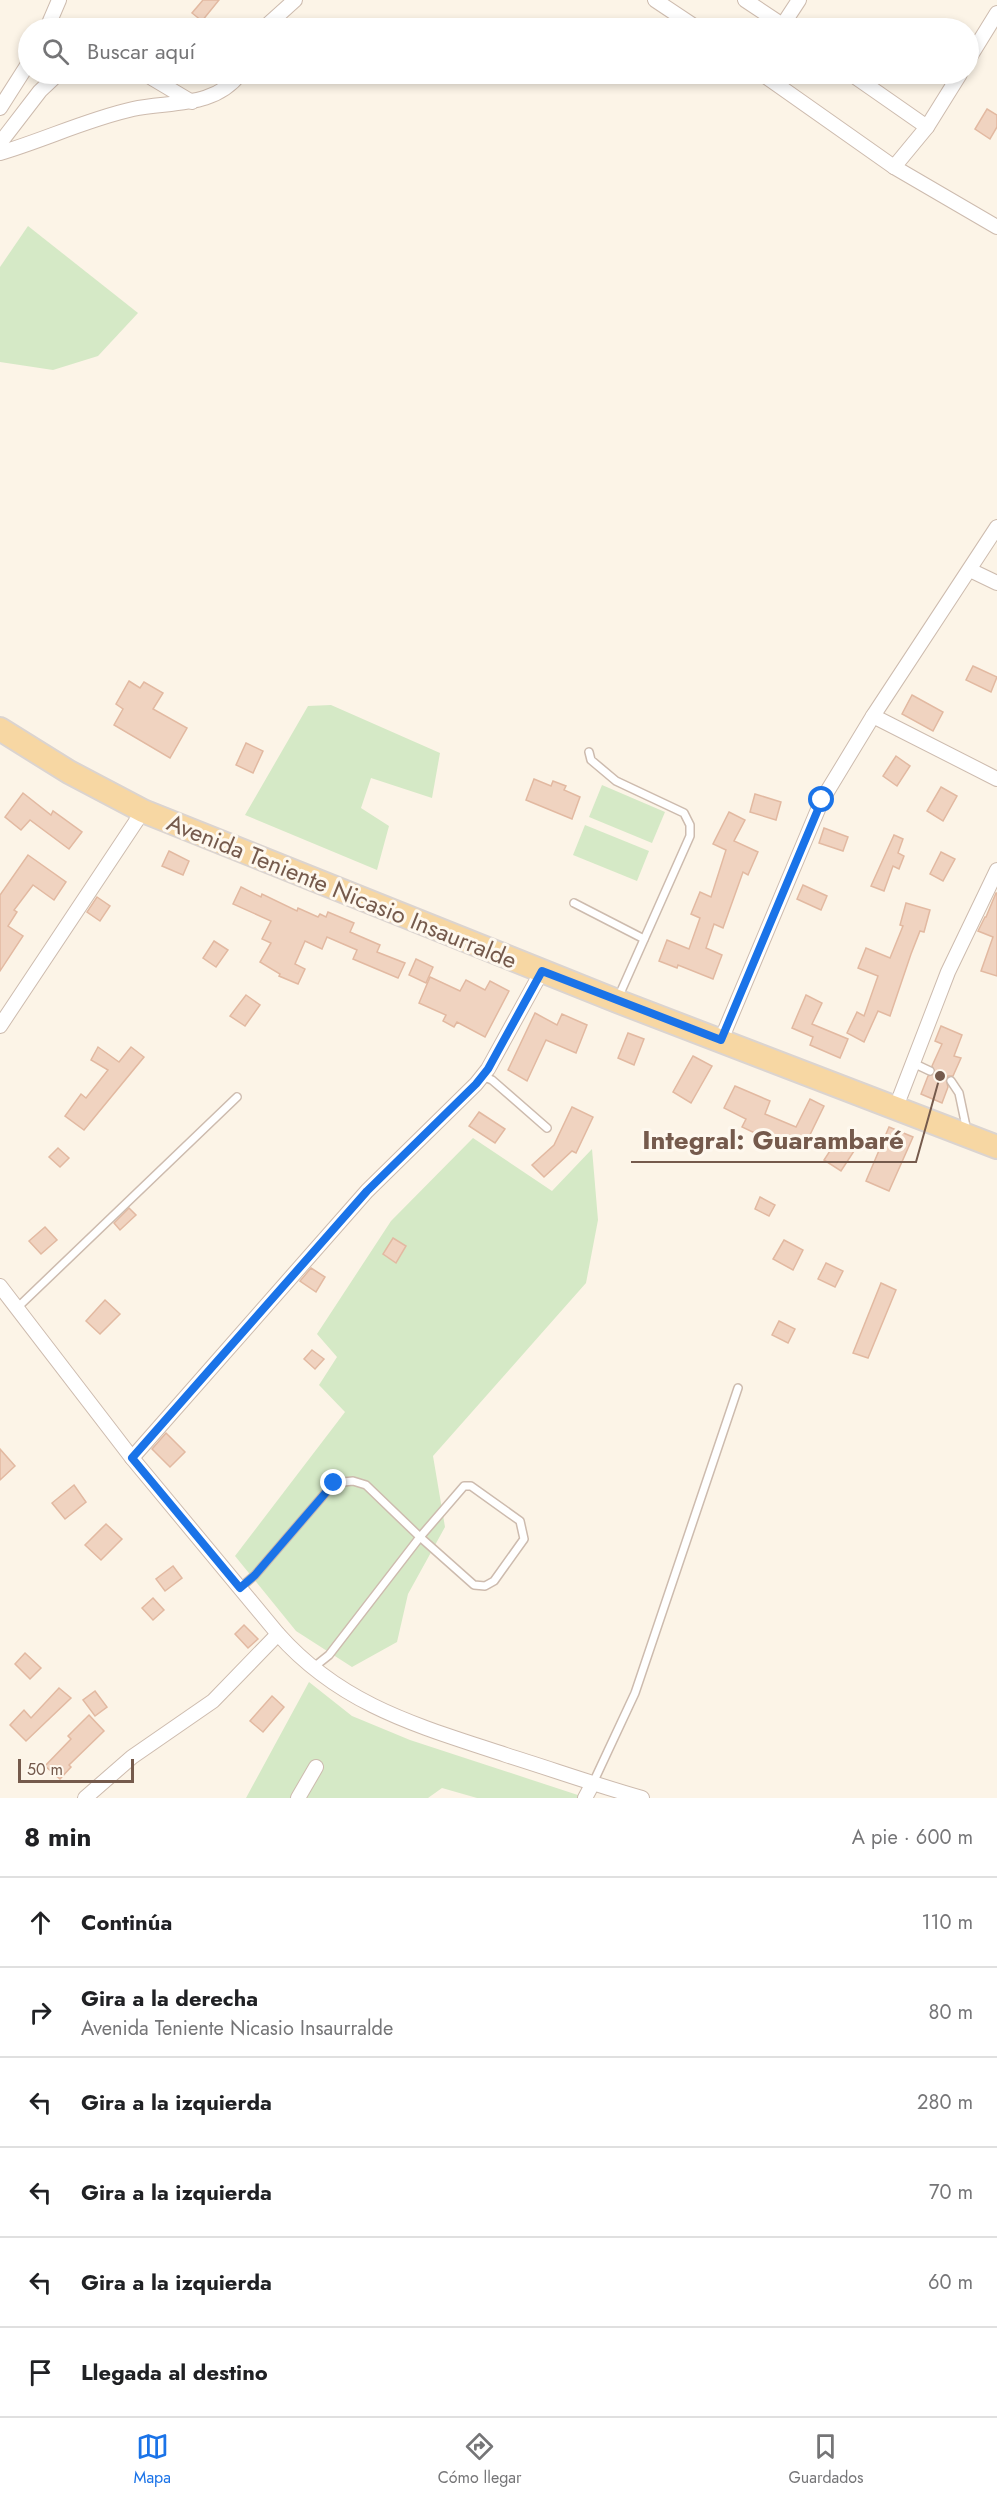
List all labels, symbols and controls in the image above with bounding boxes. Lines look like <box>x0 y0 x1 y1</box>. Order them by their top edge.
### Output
search box <box>18 18 979 84</box>
icon: search <box>39 35 72 68</box>
text: Buscar aquí <box>87 35 195 67</box>
route start <box>808 786 834 812</box>
street label: Avenida Teniente Nicasio Insaurralde <box>162 805 522 977</box>
callout: Integral: Guarambaré <box>631 1118 916 1162</box>
text: Integral: Guarambaré <box>642 1121 904 1159</box>
route end <box>320 1469 346 1495</box>
scale bar <box>18 1756 134 1784</box>
text: 50 m <box>27 1758 63 1781</box>
text: 8 min <box>24 1818 92 1856</box>
text: A pie · 600 m <box>852 1823 973 1852</box>
icon: ahead <box>24 1906 57 1939</box>
text: Continúa <box>81 1906 172 1938</box>
text: 110 m <box>921 1908 973 1937</box>
text: Gira a la derecha <box>81 1982 258 2014</box>
icon: right <box>24 1996 57 2029</box>
text: 80 m <box>928 1998 973 2027</box>
text: Avenida Teniente Nicasio Insaurralde <box>81 2014 393 2043</box>
icon: left <box>24 2086 57 2119</box>
text: Gira a la izquierda <box>81 2086 272 2118</box>
text: 280 m <box>917 2088 973 2117</box>
icon: left <box>24 2176 57 2209</box>
text: Gira a la izquierda <box>81 2176 272 2208</box>
text: 70 m <box>929 2178 973 2207</box>
icon: left <box>24 2266 57 2299</box>
text: Gira a la izquierda <box>81 2266 272 2298</box>
text: 60 m <box>928 2268 973 2297</box>
icon: arrive <box>24 2356 57 2389</box>
text: Llegada al destino <box>81 2356 268 2388</box>
tab: Mapa <box>133 2430 171 2489</box>
tab: Cómo llegar <box>438 2430 521 2489</box>
tab: Guardados <box>788 2430 864 2489</box>

